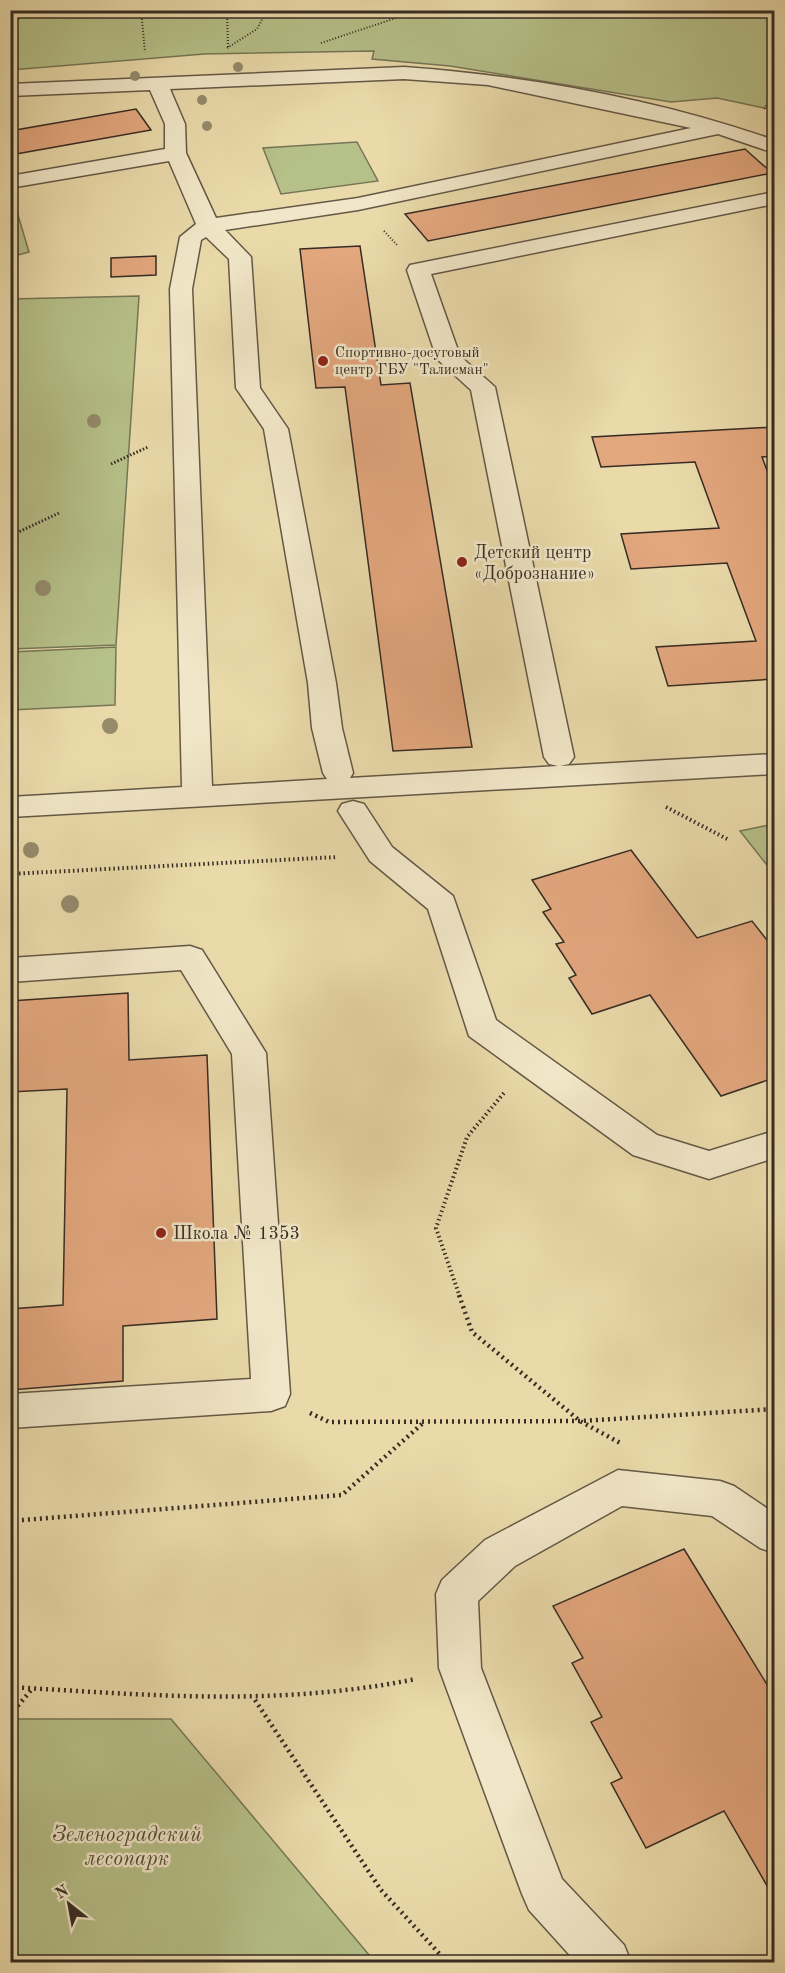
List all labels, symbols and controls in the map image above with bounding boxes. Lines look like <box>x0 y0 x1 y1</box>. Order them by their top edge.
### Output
place label: Спортивно-досуговый центр ГБУ "Талисман" <box>335 346 489 378</box>
marker: Спортивно-досуговый центр ГБУ "Талисман" <box>316 354 330 368</box>
place label: Детский центр «Добрознание» <box>474 544 595 583</box>
marker: Детский центр «Добрознание» <box>455 555 469 569</box>
place label: Школа № 1353 <box>173 1225 300 1243</box>
marker: Школа № 1353 <box>154 1226 168 1240</box>
park label: Зеленоградский лесопарк <box>52 1824 202 1870</box>
north arrow <box>39 1874 99 1934</box>
text: N <box>53 1882 72 1903</box>

